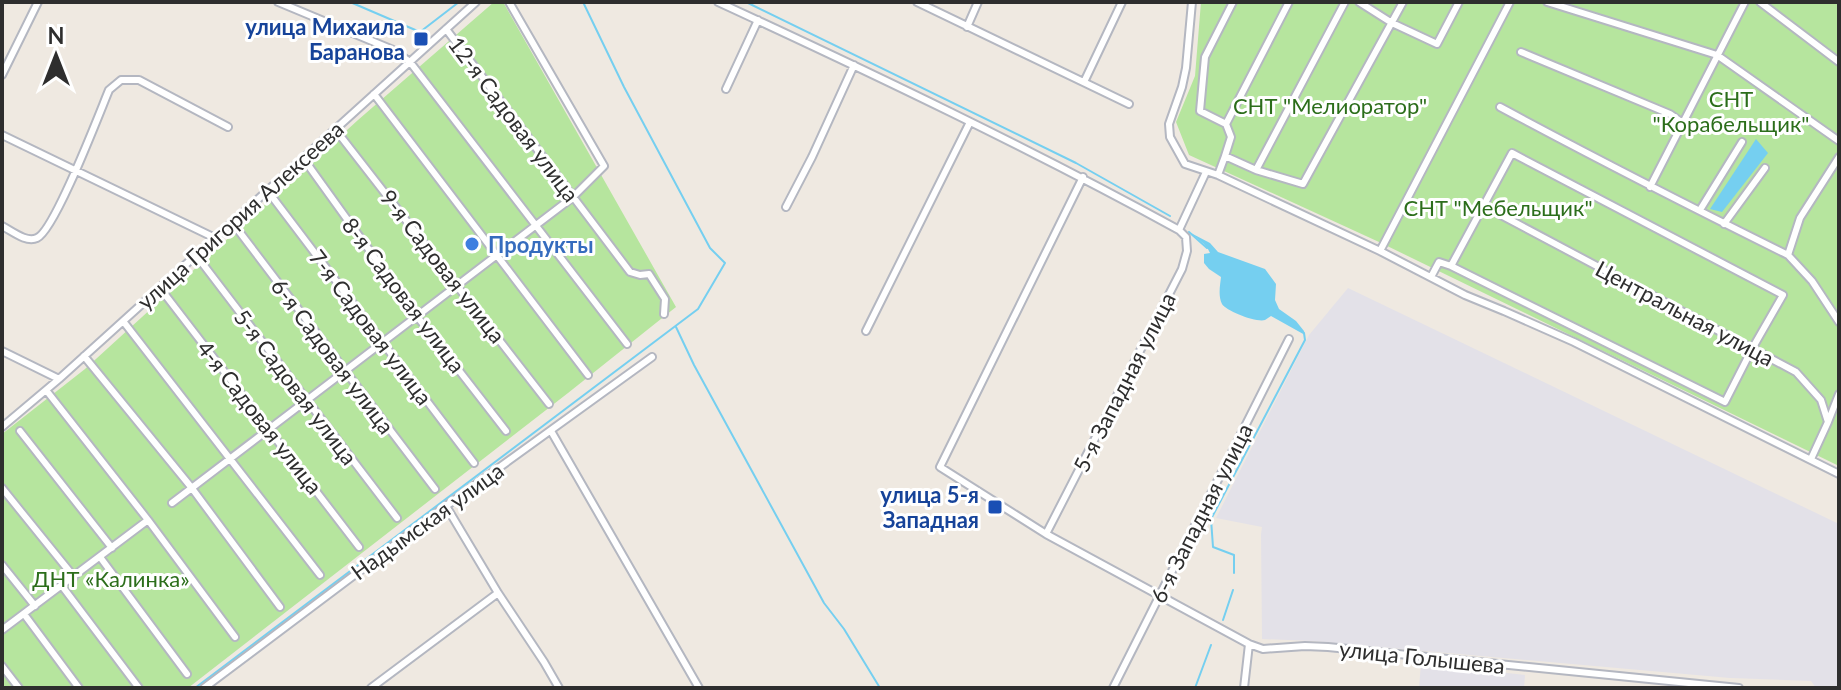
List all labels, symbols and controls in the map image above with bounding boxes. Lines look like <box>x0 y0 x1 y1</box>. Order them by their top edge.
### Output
place label: улица Михаила Баранова <box>245 13 405 65</box>
north arrow <box>16 16 96 96</box>
text: N <box>48 22 64 49</box>
marker: улица Михаила Баранова <box>412 30 430 48</box>
street label: 12-я Садовая улица <box>443 31 585 207</box>
park label: СНТ "Корабельщик" <box>1653 85 1809 137</box>
park label: СНТ "Мелиоратор" <box>1233 92 1427 119</box>
street label: улица Григория Алексеева <box>131 115 349 315</box>
street label: 9-я Садовая улица <box>375 184 511 348</box>
park label: СНТ "Мебельщик" <box>1403 194 1593 221</box>
street label: 8-я Садовая улица <box>337 212 471 378</box>
place label: Продукты <box>488 231 594 258</box>
marker: Продукты <box>463 235 481 253</box>
street label: 7-я Садовая улица <box>304 244 438 410</box>
street label: Центральная улица <box>1591 255 1779 371</box>
street label: 6-я Садовая улица <box>266 273 400 439</box>
street label: 5-я Западная улица <box>1067 288 1181 476</box>
street label: 5-я Садовая улица <box>229 304 363 470</box>
street label: 4-я Садовая улица <box>192 335 328 499</box>
street label: 6-я Западная улица <box>1144 419 1258 607</box>
street label: Надымская улица <box>346 457 508 585</box>
place label: улица 5-я Западная <box>880 481 979 533</box>
marker: улица 5-я Западная <box>986 498 1004 516</box>
park label: ДНТ «Калинка» <box>32 565 190 592</box>
street label: улица Голышева <box>1338 635 1506 679</box>

